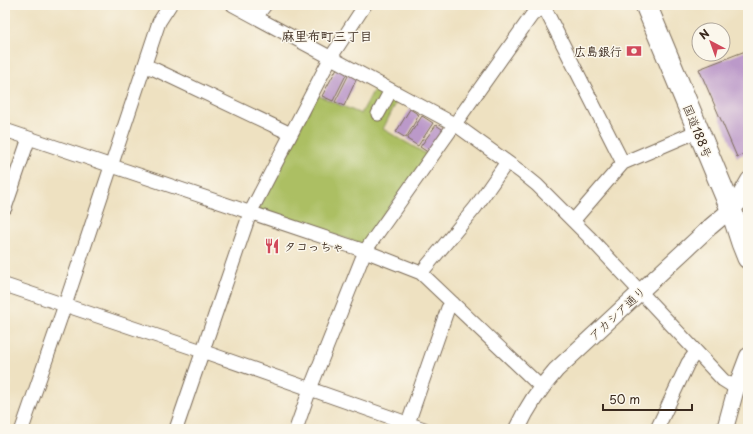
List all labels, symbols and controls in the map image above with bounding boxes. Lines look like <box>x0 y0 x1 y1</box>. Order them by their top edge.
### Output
north arrow <box>691 22 731 62</box>
text: N <box>695 25 713 43</box>
district label: 麻里布町三丁目 <box>281 26 373 45</box>
place label: 広島銀行 <box>574 42 622 60</box>
bank icon: 広島銀行 <box>625 42 643 60</box>
street label: 国道188号 <box>679 102 717 160</box>
restaurant icon: タコっちゃ <box>263 237 281 255</box>
place label: タコっちゃ <box>284 237 344 255</box>
street label: アカシア通り <box>585 282 649 344</box>
scale bar <box>603 386 692 412</box>
text: 50 m <box>609 390 640 408</box>

